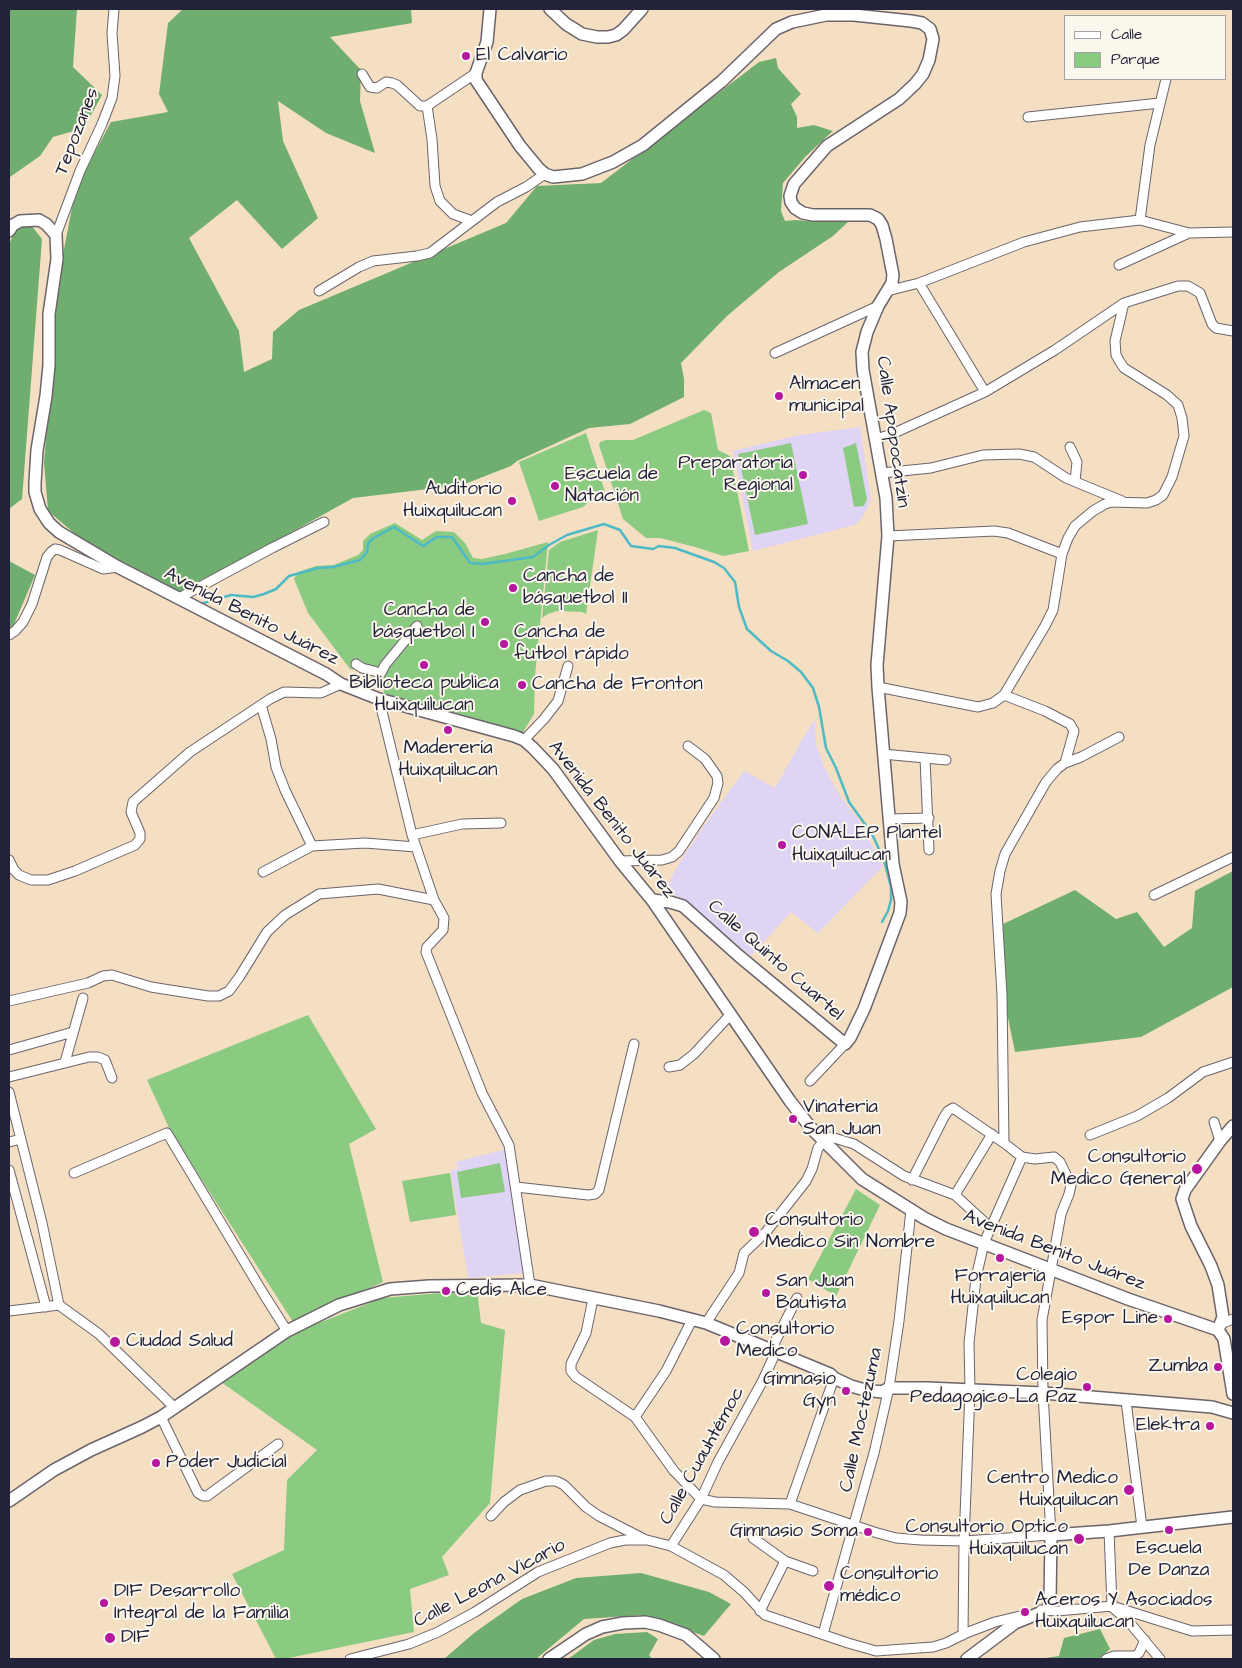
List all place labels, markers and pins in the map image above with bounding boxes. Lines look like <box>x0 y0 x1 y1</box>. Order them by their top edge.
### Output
place label: El Calvario <box>476 45 568 67</box>
marker: El Calvario <box>460 50 472 62</box>
place label: Almacen municipal <box>789 374 864 418</box>
marker: Almacen municipal <box>773 390 785 402</box>
place label: Preparatoria Regional <box>678 453 793 497</box>
place label: Escuela de Natación <box>565 464 658 508</box>
marker: Preparatoria Regional <box>797 469 809 481</box>
place label: Auditorio Huixquilucan <box>403 479 502 523</box>
marker: Escuela de Natación <box>549 480 561 492</box>
marker: Auditorio Huixquilucan <box>506 495 518 507</box>
place label: Cancha de básquetbol II <box>523 566 628 610</box>
marker: Cancha de básquetbol II <box>507 582 519 594</box>
place label: Cancha de básquetbol I <box>373 600 475 644</box>
marker: Cancha de básquetbol I <box>479 616 491 628</box>
place label: Cancha de futbol rápido <box>514 622 629 666</box>
marker: Cancha de futbol rápido <box>498 638 510 650</box>
marker: Biblioteca publica Huixquilucan <box>418 659 430 671</box>
place label: Biblioteca publica Huixquilucan <box>349 673 499 717</box>
place label: Cancha de Fronton <box>532 674 703 696</box>
marker: Cancha de Fronton <box>516 679 528 691</box>
marker: Maderería Huixquilucan <box>442 724 454 736</box>
place label: Maderería Huixquilucan <box>398 738 498 782</box>
place label: CONALEP Plantel Huixquilucan <box>792 823 942 867</box>
marker: CONALEP Plantel Huixquilucan <box>776 839 788 851</box>
place label: Vinateria San Juan <box>803 1097 881 1141</box>
marker: Vinateria San Juan <box>787 1113 799 1125</box>
place label: Consultorio Medico General <box>1051 1147 1186 1191</box>
marker: Consultorio Medico General <box>1190 1162 1204 1176</box>
place label: Consultorio Medico Sin Nombre <box>765 1210 935 1254</box>
marker: Consultorio Medico Sin Nombre <box>747 1225 761 1239</box>
marker: Forrajeria Huixquilucan <box>994 1252 1006 1264</box>
place label: Forrajeria Huixquilucan <box>950 1266 1050 1310</box>
place label: San Juan Bautista <box>776 1271 854 1315</box>
place label: Cedis Alce <box>456 1280 547 1302</box>
marker: Cedis Alce <box>440 1285 452 1297</box>
marker: San Juan Bautista <box>760 1287 772 1299</box>
place label: Espor Line <box>1062 1308 1158 1330</box>
marker: Espor Line <box>1162 1313 1174 1325</box>
place label: Consultorio Medico <box>736 1319 834 1363</box>
place label: Ciudad Salud <box>126 1331 233 1353</box>
marker: Consultorio Medico <box>718 1334 732 1348</box>
marker: Ciudad Salud <box>108 1335 122 1349</box>
place label: Zumba <box>1148 1356 1208 1378</box>
marker: Zumba <box>1212 1361 1224 1373</box>
place label: Colegio Pedagogico La Paz <box>910 1365 1077 1409</box>
place label: Gimnasio Gyn <box>763 1369 836 1413</box>
marker: Colegio Pedagogico La Paz <box>1081 1381 1093 1393</box>
marker: Gimnasio Gyn <box>840 1385 852 1397</box>
place label: Elektra <box>1136 1415 1200 1437</box>
marker: Elektra <box>1204 1420 1216 1432</box>
place label: Poder Judicial <box>166 1452 287 1474</box>
marker: Poder Judicial <box>150 1457 162 1469</box>
place label: Centro Medico Huixquilucan <box>987 1468 1118 1512</box>
marker: Centro Medico Huixquilucan <box>1122 1483 1136 1497</box>
place label: Consultorio Optico Huixquilucan <box>906 1517 1068 1561</box>
place label: Gimnasio Soma <box>730 1521 858 1543</box>
marker: Escuela De Danza <box>1163 1524 1175 1536</box>
marker: Gimnasio Soma <box>862 1526 874 1538</box>
marker: Consultorio Optico Huixquilucan <box>1072 1532 1086 1546</box>
place label: Escuela De Danza <box>1129 1538 1209 1582</box>
place label: Consultorio médico <box>840 1564 938 1608</box>
marker: Consultorio médico <box>822 1579 836 1593</box>
place label: DIF Desarrollo Integral de la Familia <box>114 1581 289 1625</box>
place label: Aceros Y Asociados Huixquilucan <box>1035 1590 1212 1634</box>
marker: DIF Desarrollo Integral de la Familia <box>98 1597 110 1609</box>
marker: Aceros Y Asociados Huixquilucan <box>1019 1606 1031 1618</box>
place label: DIF <box>121 1627 149 1649</box>
marker: DIF <box>103 1631 117 1645</box>

